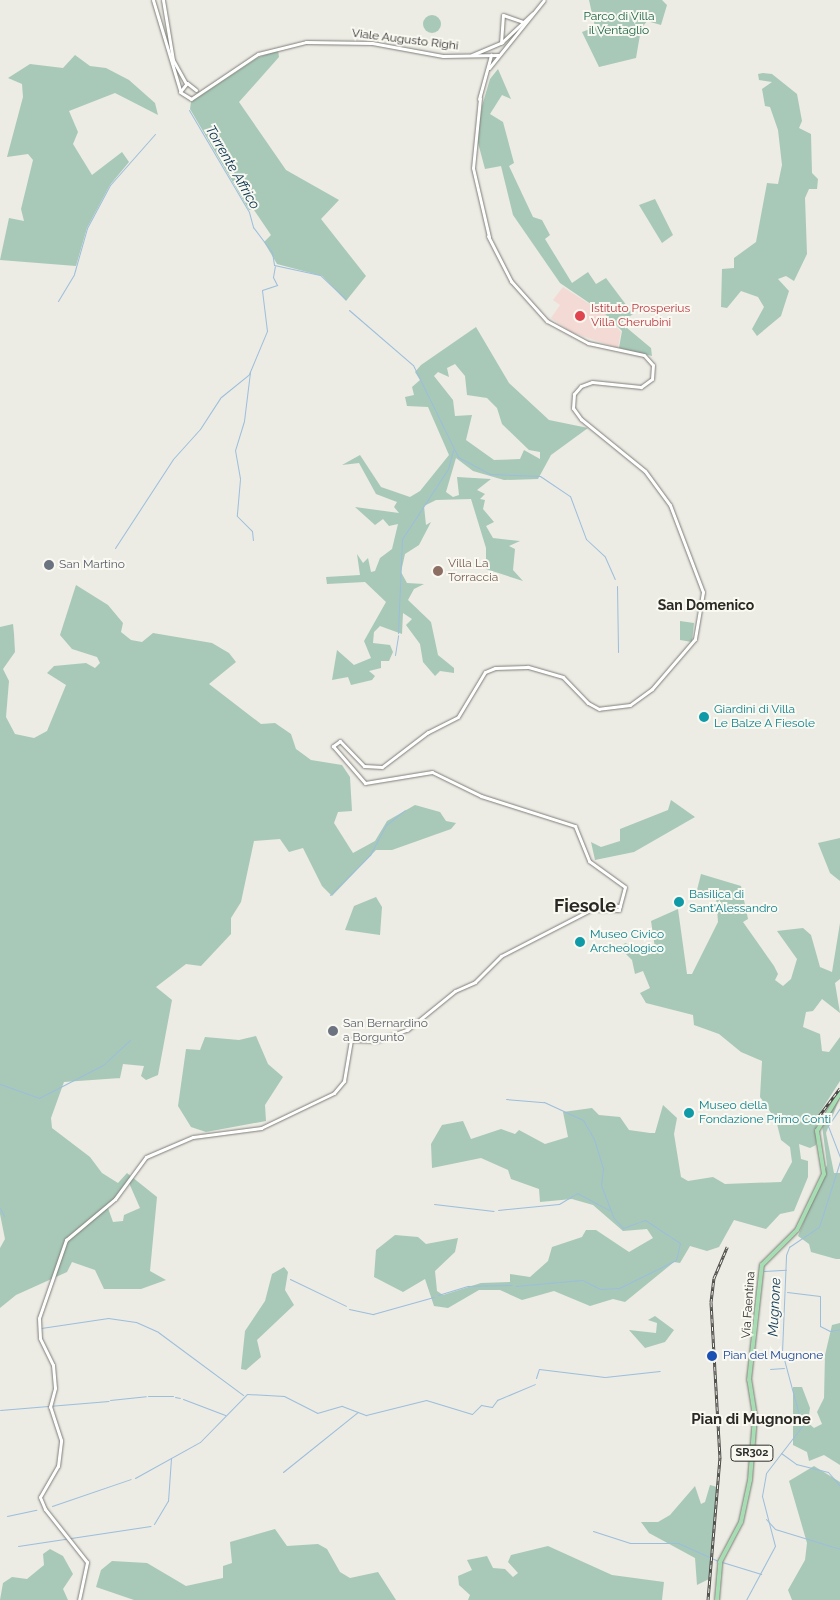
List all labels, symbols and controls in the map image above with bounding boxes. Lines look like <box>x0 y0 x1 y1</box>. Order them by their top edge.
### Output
park label: Parco di Villa il Ventaglio <box>583 10 655 38</box>
street label: Viale Augusto Righi <box>351 26 459 54</box>
water label: Torrente Affrico <box>202 122 264 212</box>
place label: Istituto Prosperius Villa Cherubini <box>591 302 690 330</box>
marker: Istituto Prosperius Villa Cherubini <box>573 309 587 323</box>
place label: Villa La Torraccia <box>448 557 498 585</box>
place label: San Martino <box>59 558 125 572</box>
marker: San Martino <box>43 559 55 571</box>
marker: Villa La Torraccia <box>432 565 444 577</box>
district label: San Domenico <box>658 597 754 613</box>
place label: Giardini di Villa Le Balze A Fiesole <box>714 703 816 731</box>
marker: Giardini di Villa Le Balze A Fiesole <box>698 711 710 723</box>
place label: Basilica di Sant'Alessandro <box>689 888 778 916</box>
district label: Fiesole <box>554 895 616 917</box>
marker: Basilica di Sant'Alessandro <box>673 896 685 908</box>
place label: Museo Civico Archeologico <box>590 928 664 956</box>
marker: Museo Civico Archeologico <box>574 936 586 948</box>
place label: San Bernardino a Borgunto <box>343 1017 428 1045</box>
marker: San Bernardino a Borgunto <box>327 1025 339 1037</box>
place label: Museo della Fondazione Primo Conti <box>699 1099 831 1127</box>
marker: Museo della Fondazione Primo Conti <box>683 1107 695 1119</box>
street label: Via Faentina <box>739 1271 759 1339</box>
water label: Mugnone <box>764 1277 784 1337</box>
marker: Pian del Mugnone <box>705 1349 719 1363</box>
place label: Pian del Mugnone <box>723 1349 824 1363</box>
district label: Pian di Mugnone <box>691 1411 811 1429</box>
road number: SR302 <box>730 1445 774 1462</box>

